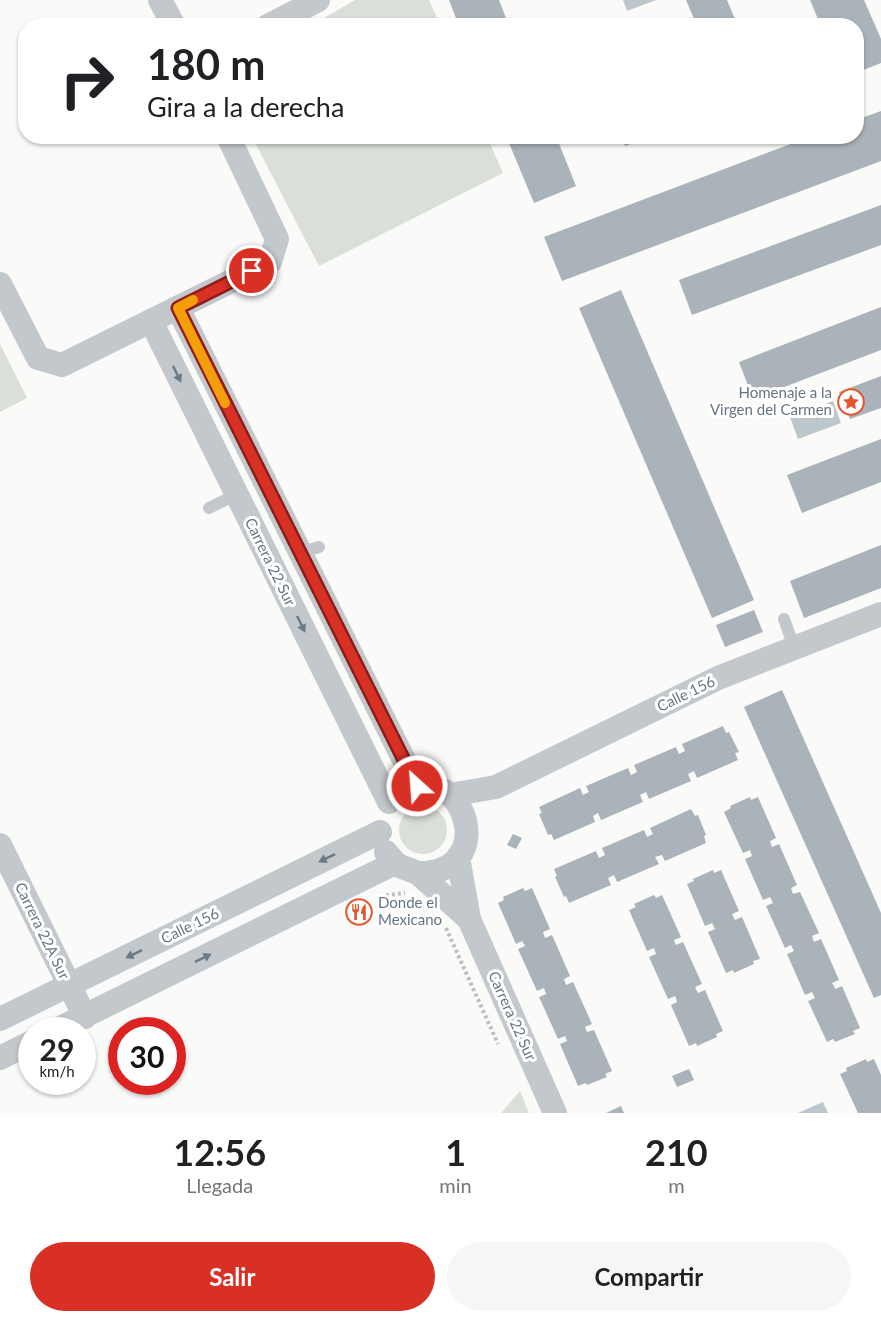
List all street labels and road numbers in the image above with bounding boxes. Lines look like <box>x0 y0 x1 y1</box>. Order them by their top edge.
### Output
street label: Carrera 22 Sur <box>242 515 300 609</box>
street label: Calle 156 <box>654 671 718 715</box>
street label: Carrera 22A Sur <box>12 879 74 982</box>
street label: Calle 156 <box>158 903 222 947</box>
street label: Carrera 22 Sur <box>485 968 541 1063</box>

